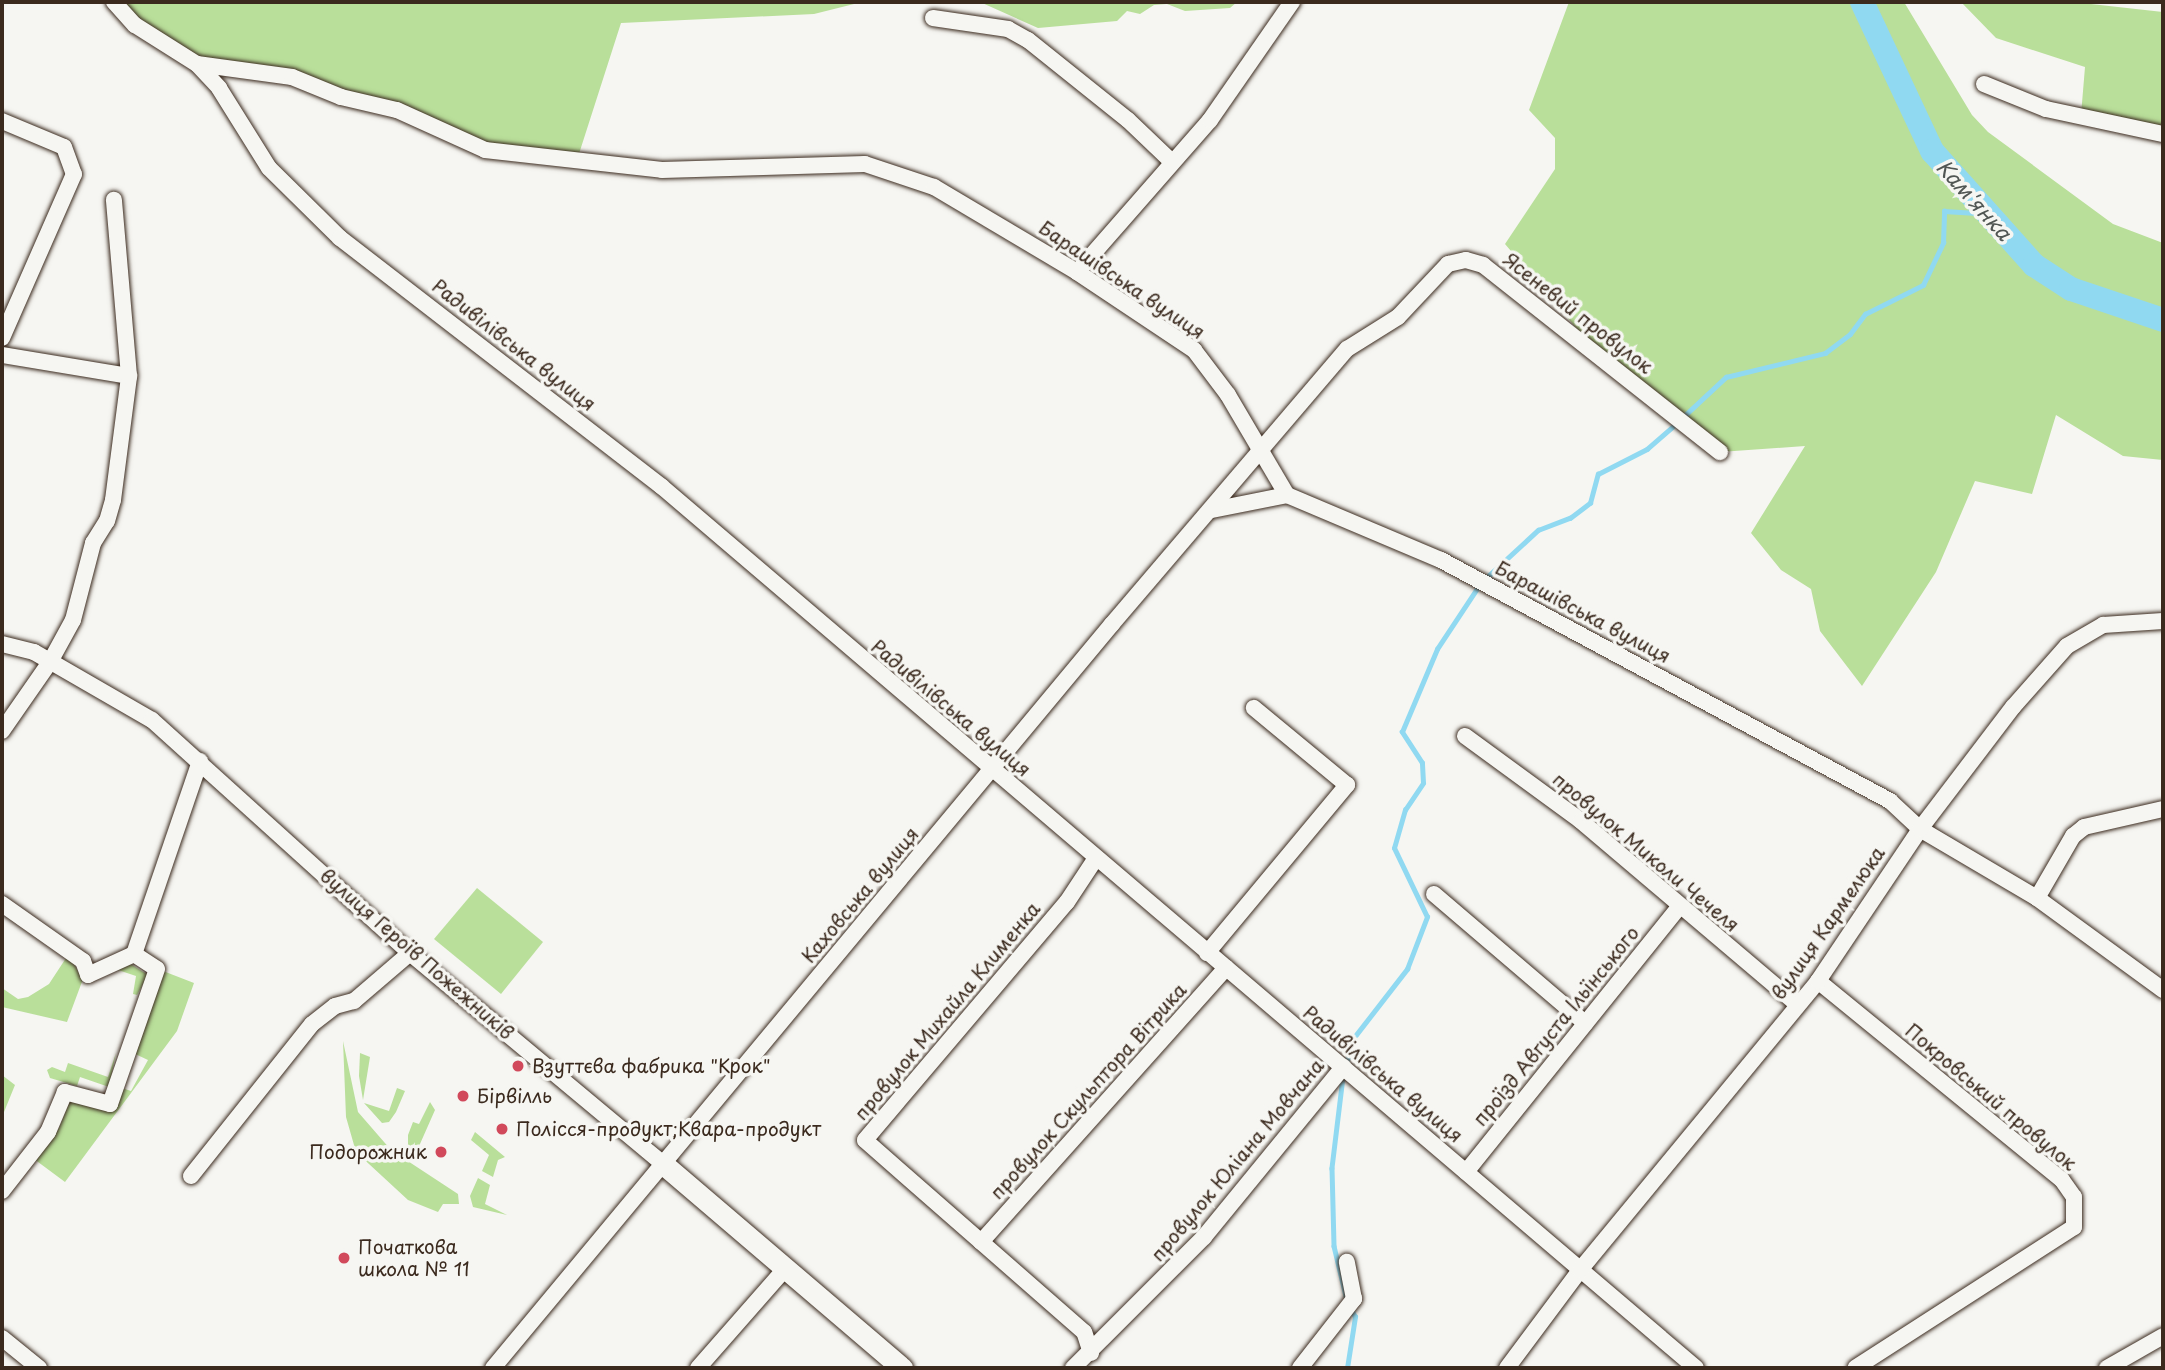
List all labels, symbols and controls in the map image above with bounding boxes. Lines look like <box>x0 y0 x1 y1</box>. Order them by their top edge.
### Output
water label: Кам'янка <box>1932 154 2018 244</box>
street label: Барашівська вулиця <box>1035 216 1209 344</box>
street label: Ясеневий провулок <box>1499 248 1657 378</box>
street label: Радивілівська вулиця <box>428 274 600 416</box>
street label: Барашівська вулиця <box>1491 556 1675 668</box>
street label: Радивілівська вулиця <box>866 634 1036 782</box>
street label: провулок Миколи Чечеля <box>1548 767 1744 937</box>
street label: Каховська вулиця <box>797 822 923 968</box>
street label: вулиця Кармелюка <box>1767 842 1889 1004</box>
street label: вулиця Героїв Пожежників <box>315 864 519 1044</box>
street label: провулок Михайла Клименка <box>849 897 1045 1125</box>
street label: проїзд Августа Ільїнського <box>1468 921 1644 1131</box>
street label: провулок Скульптора Вітрика <box>985 978 1191 1204</box>
street label: Радивілівська вулиця <box>1298 1000 1468 1148</box>
street label: Покровський провулок <box>1901 1019 2081 1175</box>
street label: провулок Юліана Мовчана <box>1146 1054 1328 1266</box>
place label: Взуттєва фабрика "Крок" <box>532 1055 773 1077</box>
marker: Взуттєва фабрика "Крок" <box>510 1058 526 1074</box>
place label: Бірвілль <box>477 1085 552 1107</box>
marker: Бірвілль <box>455 1088 471 1104</box>
place label: Полісся-продукт;Квара-продукт <box>516 1118 821 1140</box>
marker: Полісся-продукт;Квара-продукт <box>494 1121 510 1137</box>
place label: Подорожник <box>309 1141 427 1163</box>
marker: Подорожник <box>433 1144 449 1160</box>
place label: Початкова школа № 11 <box>358 1236 470 1280</box>
marker: Початкова школа № 11 <box>336 1250 352 1266</box>

